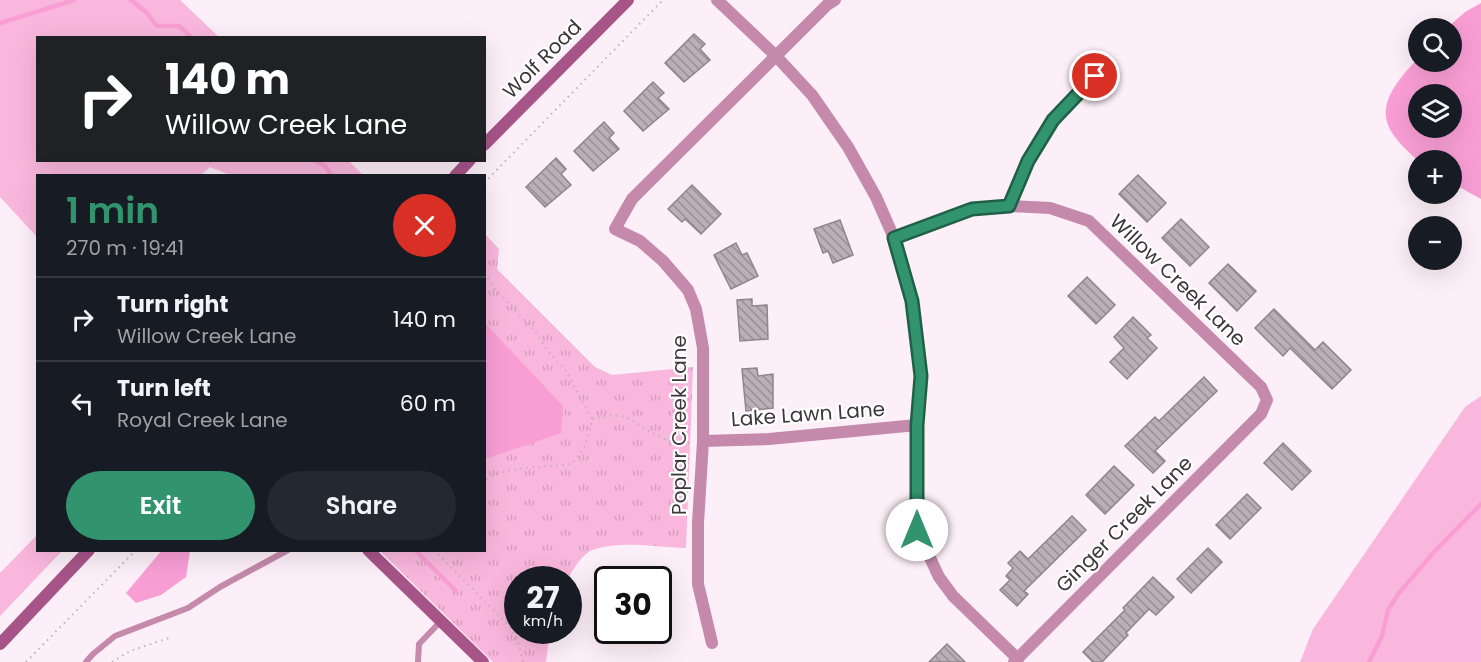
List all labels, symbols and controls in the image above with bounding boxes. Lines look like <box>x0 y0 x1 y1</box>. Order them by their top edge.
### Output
street label: Wolf Road <box>496 13 588 105</box>
map controls <box>1408 18 1462 270</box>
button: search <box>1408 18 1462 72</box>
text: 140 m <box>165 50 290 109</box>
pin <box>1069 50 1120 101</box>
icon: arrive <box>1078 59 1111 92</box>
icon: right <box>66 60 144 138</box>
button: layers <box>1408 84 1462 138</box>
text: Willow Creek Lane <box>165 106 407 143</box>
button: + <box>1408 150 1462 204</box>
text: 1 min <box>66 185 159 236</box>
button: close <box>393 194 456 257</box>
street label: Willow Creek Lane <box>1104 208 1252 352</box>
button: − <box>1408 216 1462 270</box>
text: 270 m · 19:41 <box>66 234 184 262</box>
text: Turn right <box>117 289 228 320</box>
icon: right <box>66 303 99 336</box>
text: 140 m <box>393 304 456 335</box>
text: Willow Creek Lane <box>117 322 297 350</box>
street label: Poplar Creek Lane <box>665 335 693 515</box>
text: Turn left <box>117 373 211 404</box>
icon: left <box>66 387 99 420</box>
text: 60 m <box>400 388 456 419</box>
street label: Lake Lawn Lane <box>730 395 886 433</box>
text: Royal Creek Lane <box>117 406 288 434</box>
street label: Ginger Creek Lane <box>1050 450 1198 598</box>
button: Exit <box>66 471 255 540</box>
button: Share <box>267 471 456 540</box>
position arrow <box>885 498 949 562</box>
speed limit sign: 30 <box>594 566 672 644</box>
text: 27 <box>526 576 560 619</box>
text: km/h <box>523 610 563 631</box>

